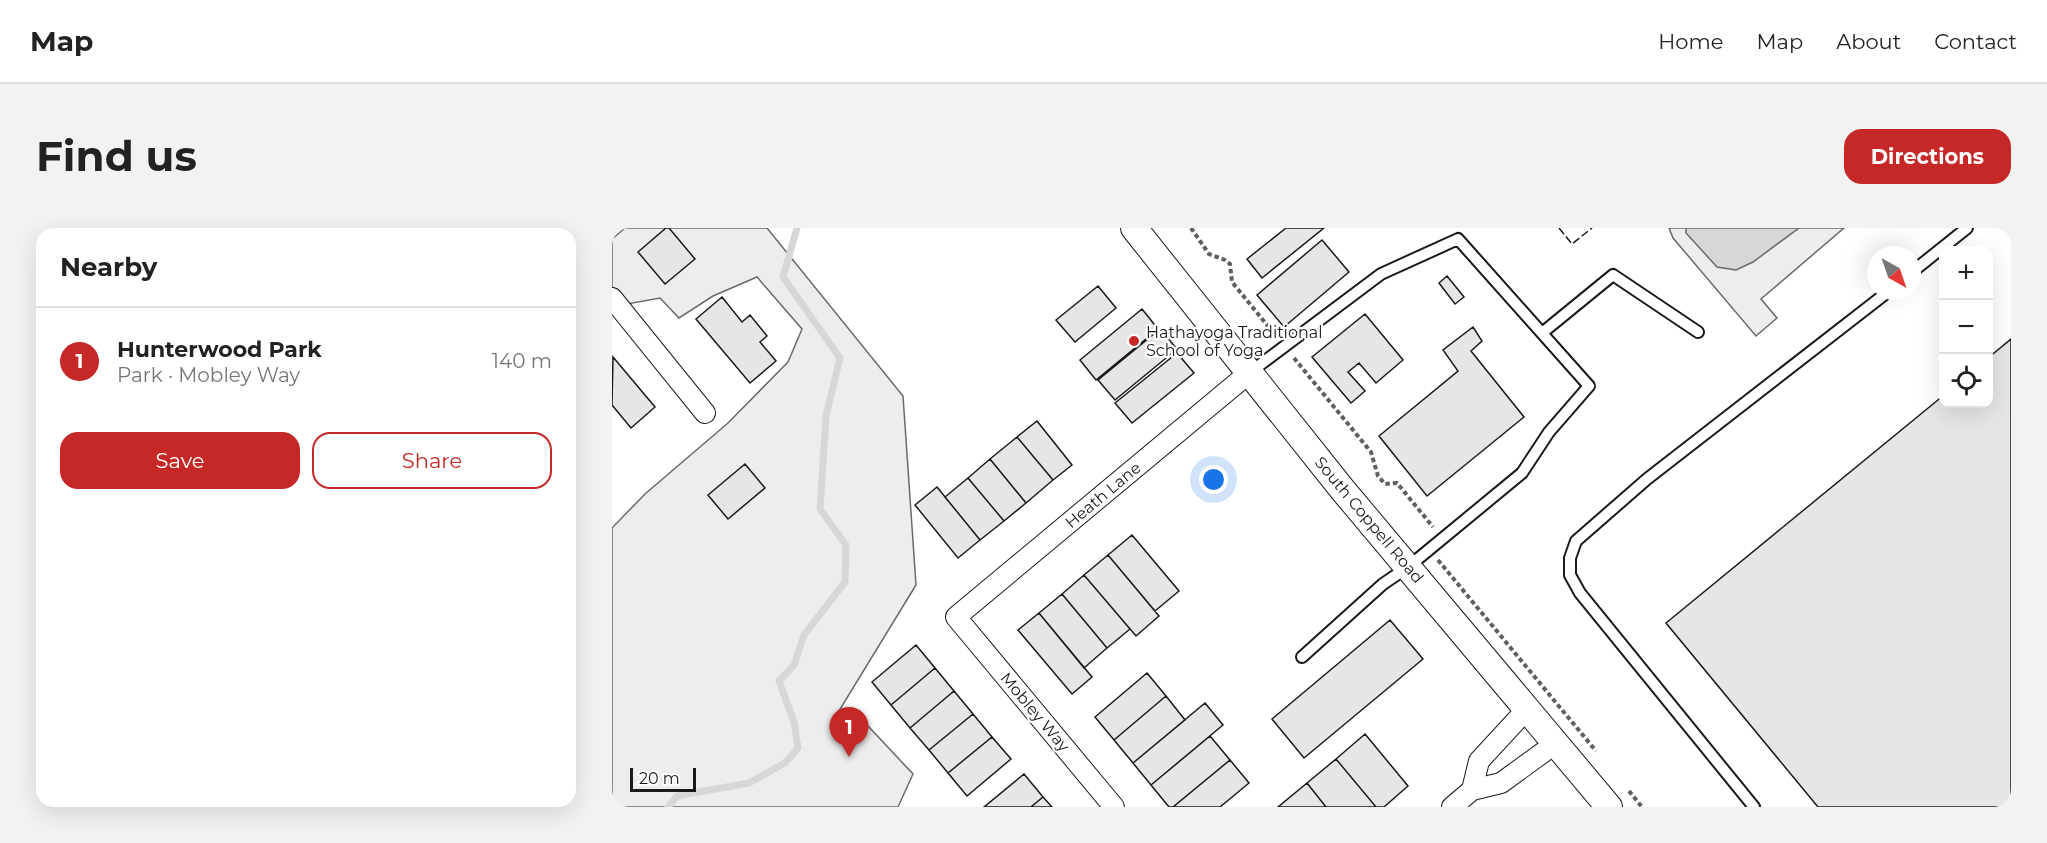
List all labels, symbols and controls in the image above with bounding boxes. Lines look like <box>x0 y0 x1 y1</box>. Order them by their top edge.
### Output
text: Map <box>30 24 93 58</box>
text: Home <box>1658 29 1723 54</box>
text: Map <box>1756 29 1803 54</box>
text: About <box>1836 29 1901 54</box>
text: Contact <box>1934 29 2017 54</box>
button: Directions <box>1844 129 2011 184</box>
text: Find us <box>36 130 197 182</box>
north arrow <box>1867 246 1921 300</box>
map controls <box>1939 246 1993 408</box>
button: + <box>1939 246 1993 300</box>
text: Nearby <box>60 251 157 283</box>
button: − <box>1939 300 1993 354</box>
place label: Hathayoga Traditional School of Yoga <box>1146 323 1323 360</box>
marker: Hathayoga Traditional School of Yoga <box>1127 334 1141 348</box>
text: Hunterwood Park <box>117 336 322 363</box>
text: 1 <box>76 349 83 373</box>
text: 140 m <box>492 349 552 373</box>
button: locate <box>1939 354 1993 408</box>
text: Park · Mobley Way <box>117 363 300 387</box>
button: Save <box>60 432 300 489</box>
button: Share <box>312 432 552 489</box>
street label: South Coppell Road <box>1311 453 1427 587</box>
street label: Heath Lane <box>1061 458 1145 532</box>
your location <box>1199 465 1228 494</box>
street label: Mobley Way <box>996 669 1074 756</box>
pin: 1 <box>830 708 868 757</box>
scale bar <box>630 765 696 792</box>
text: 20 m <box>639 769 680 788</box>

